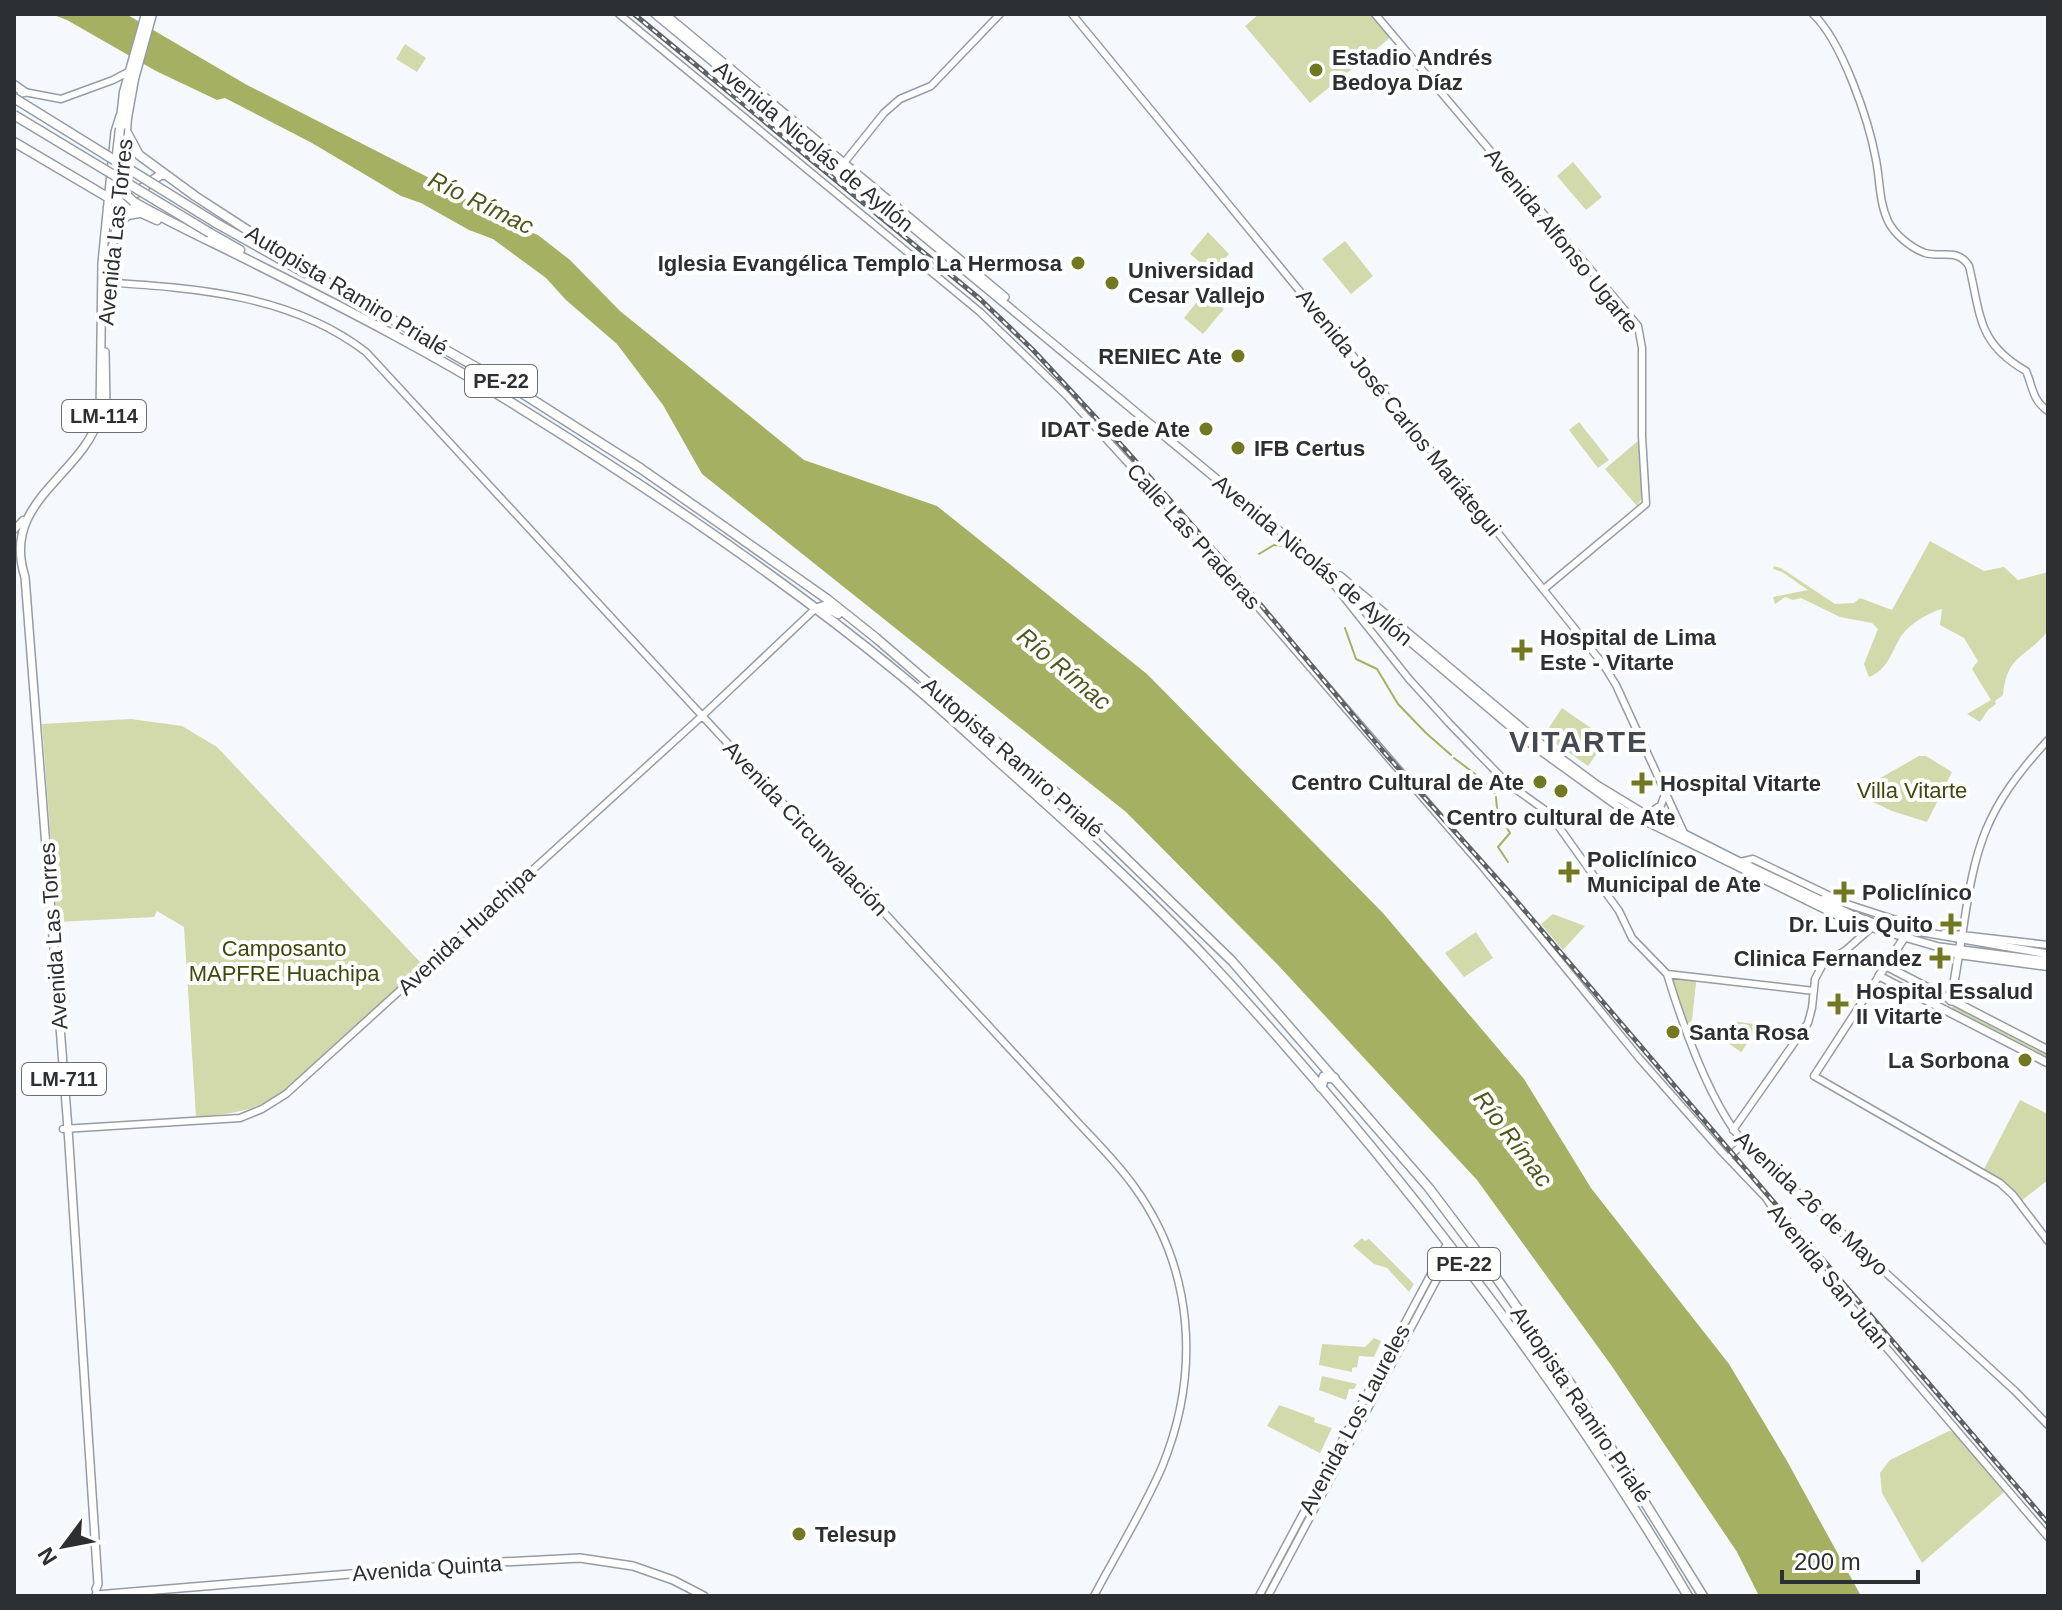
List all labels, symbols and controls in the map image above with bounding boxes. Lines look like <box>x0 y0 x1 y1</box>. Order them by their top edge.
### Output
place label: Estadio Andrés Bedoya Díaz <box>1332 45 1493 95</box>
street label: Avenida Nicolás de Ayllón <box>709 56 918 237</box>
marker: Estadio Andrés Bedoya Díaz <box>1307 61 1325 79</box>
street label: Avenida Las Torres <box>93 137 138 327</box>
street label: Avenida Alfonso Ugarte <box>1480 143 1644 337</box>
water label: Río Rímac <box>424 166 538 240</box>
street label: Autopista Ramiro Prialé <box>241 220 452 361</box>
place label: Iglesia Evangélica Templo La Hermosa <box>658 251 1063 276</box>
marker: Iglesia Evangélica Templo La Hermosa <box>1069 254 1087 272</box>
place label: Universidad Cesar Vallejo <box>1128 258 1265 308</box>
marker: Universidad Cesar Vallejo <box>1103 274 1121 292</box>
street label: Avenida José Carlos Mariátegui <box>1291 284 1506 541</box>
place label: RENIEC Ate <box>1098 344 1222 369</box>
marker: RENIEC Ate <box>1229 347 1247 365</box>
road number: PE-22 <box>465 365 537 397</box>
road number: LM-114 <box>62 400 146 432</box>
place label: IDAT Sede Ate <box>1041 417 1190 442</box>
marker: IDAT Sede Ate <box>1197 420 1215 438</box>
place label: IFB Certus <box>1254 436 1365 461</box>
marker: IFB Certus <box>1229 439 1247 457</box>
street label: Calle Las Praderas <box>1122 458 1266 614</box>
street label: Avenida Nicolás de Ayllón <box>1208 470 1417 651</box>
water label: Río Rímac <box>1012 622 1116 715</box>
place label: Hospital de Lima Este - Vitarte <box>1540 625 1717 675</box>
marker: Hospital de Lima Este - Vitarte <box>1511 639 1533 661</box>
street label: Autopista Ramiro Prialé <box>917 672 1108 843</box>
district label: VITARTE <box>1509 725 1649 758</box>
street label: Avenida Circunvalación <box>718 736 893 921</box>
place label: Centro Cultural de Ate <box>1291 770 1524 795</box>
place label: Hospital Vitarte <box>1660 771 1821 796</box>
marker: Hospital Vitarte <box>1631 772 1653 794</box>
marker: Centro Cultural de Ate <box>1531 773 1549 791</box>
park label: Villa Vitarte <box>1857 778 1967 803</box>
marker: Centro cultural de Ate <box>1552 782 1570 800</box>
place label: Centro cultural de Ate <box>1447 805 1676 830</box>
street label: Avenida Las Torres <box>34 842 73 1030</box>
place label: Policlínico Municipal de Ate <box>1587 847 1761 897</box>
street label: Avenida Huachipa <box>393 860 541 1000</box>
marker: Policlínico Municipal de Ate <box>1558 861 1580 883</box>
place label: Policlínico <box>1862 880 1972 905</box>
marker: Policlínico <box>1833 881 1855 903</box>
place label: Dr. Luis Quito <box>1789 912 1933 937</box>
marker: Dr. Luis Quito <box>1940 913 1962 935</box>
park label: Camposanto MAPFRE Huachipa <box>189 936 380 986</box>
place label: Clinica Fernandez <box>1734 946 1922 971</box>
marker: Clinica Fernandez <box>1929 947 1951 969</box>
place label: Hospital Essalud II Vitarte <box>1856 979 2033 1029</box>
marker: Hospital Essalud II Vitarte <box>1827 993 1849 1015</box>
place label: Santa Rosa <box>1689 1020 1810 1045</box>
marker: Santa Rosa <box>1664 1023 1682 1041</box>
place label: La Sorbona <box>1888 1048 2010 1073</box>
marker: La Sorbona <box>2016 1051 2034 1069</box>
road number: LM-711 <box>22 1063 106 1095</box>
water label: Río Rímac <box>1469 1085 1558 1192</box>
street label: Avenida 26 de Mayo <box>1730 1126 1893 1281</box>
street label: Avenida San Juan <box>1763 1199 1894 1353</box>
road number: PE-22 <box>1428 1248 1500 1280</box>
street label: Autopista Ramiro Prialé <box>1506 1301 1656 1507</box>
street label: Avenida Los Laureles <box>1294 1320 1415 1518</box>
north arrow <box>24 1506 104 1586</box>
place label: Telesup <box>815 1522 897 1547</box>
marker: Telesup <box>790 1525 808 1543</box>
scale bar <box>1782 1534 1918 1584</box>
text: N <box>33 1543 62 1570</box>
text: 200 m <box>1794 1548 1861 1575</box>
street label: Avenida Quinta <box>351 1551 503 1586</box>

